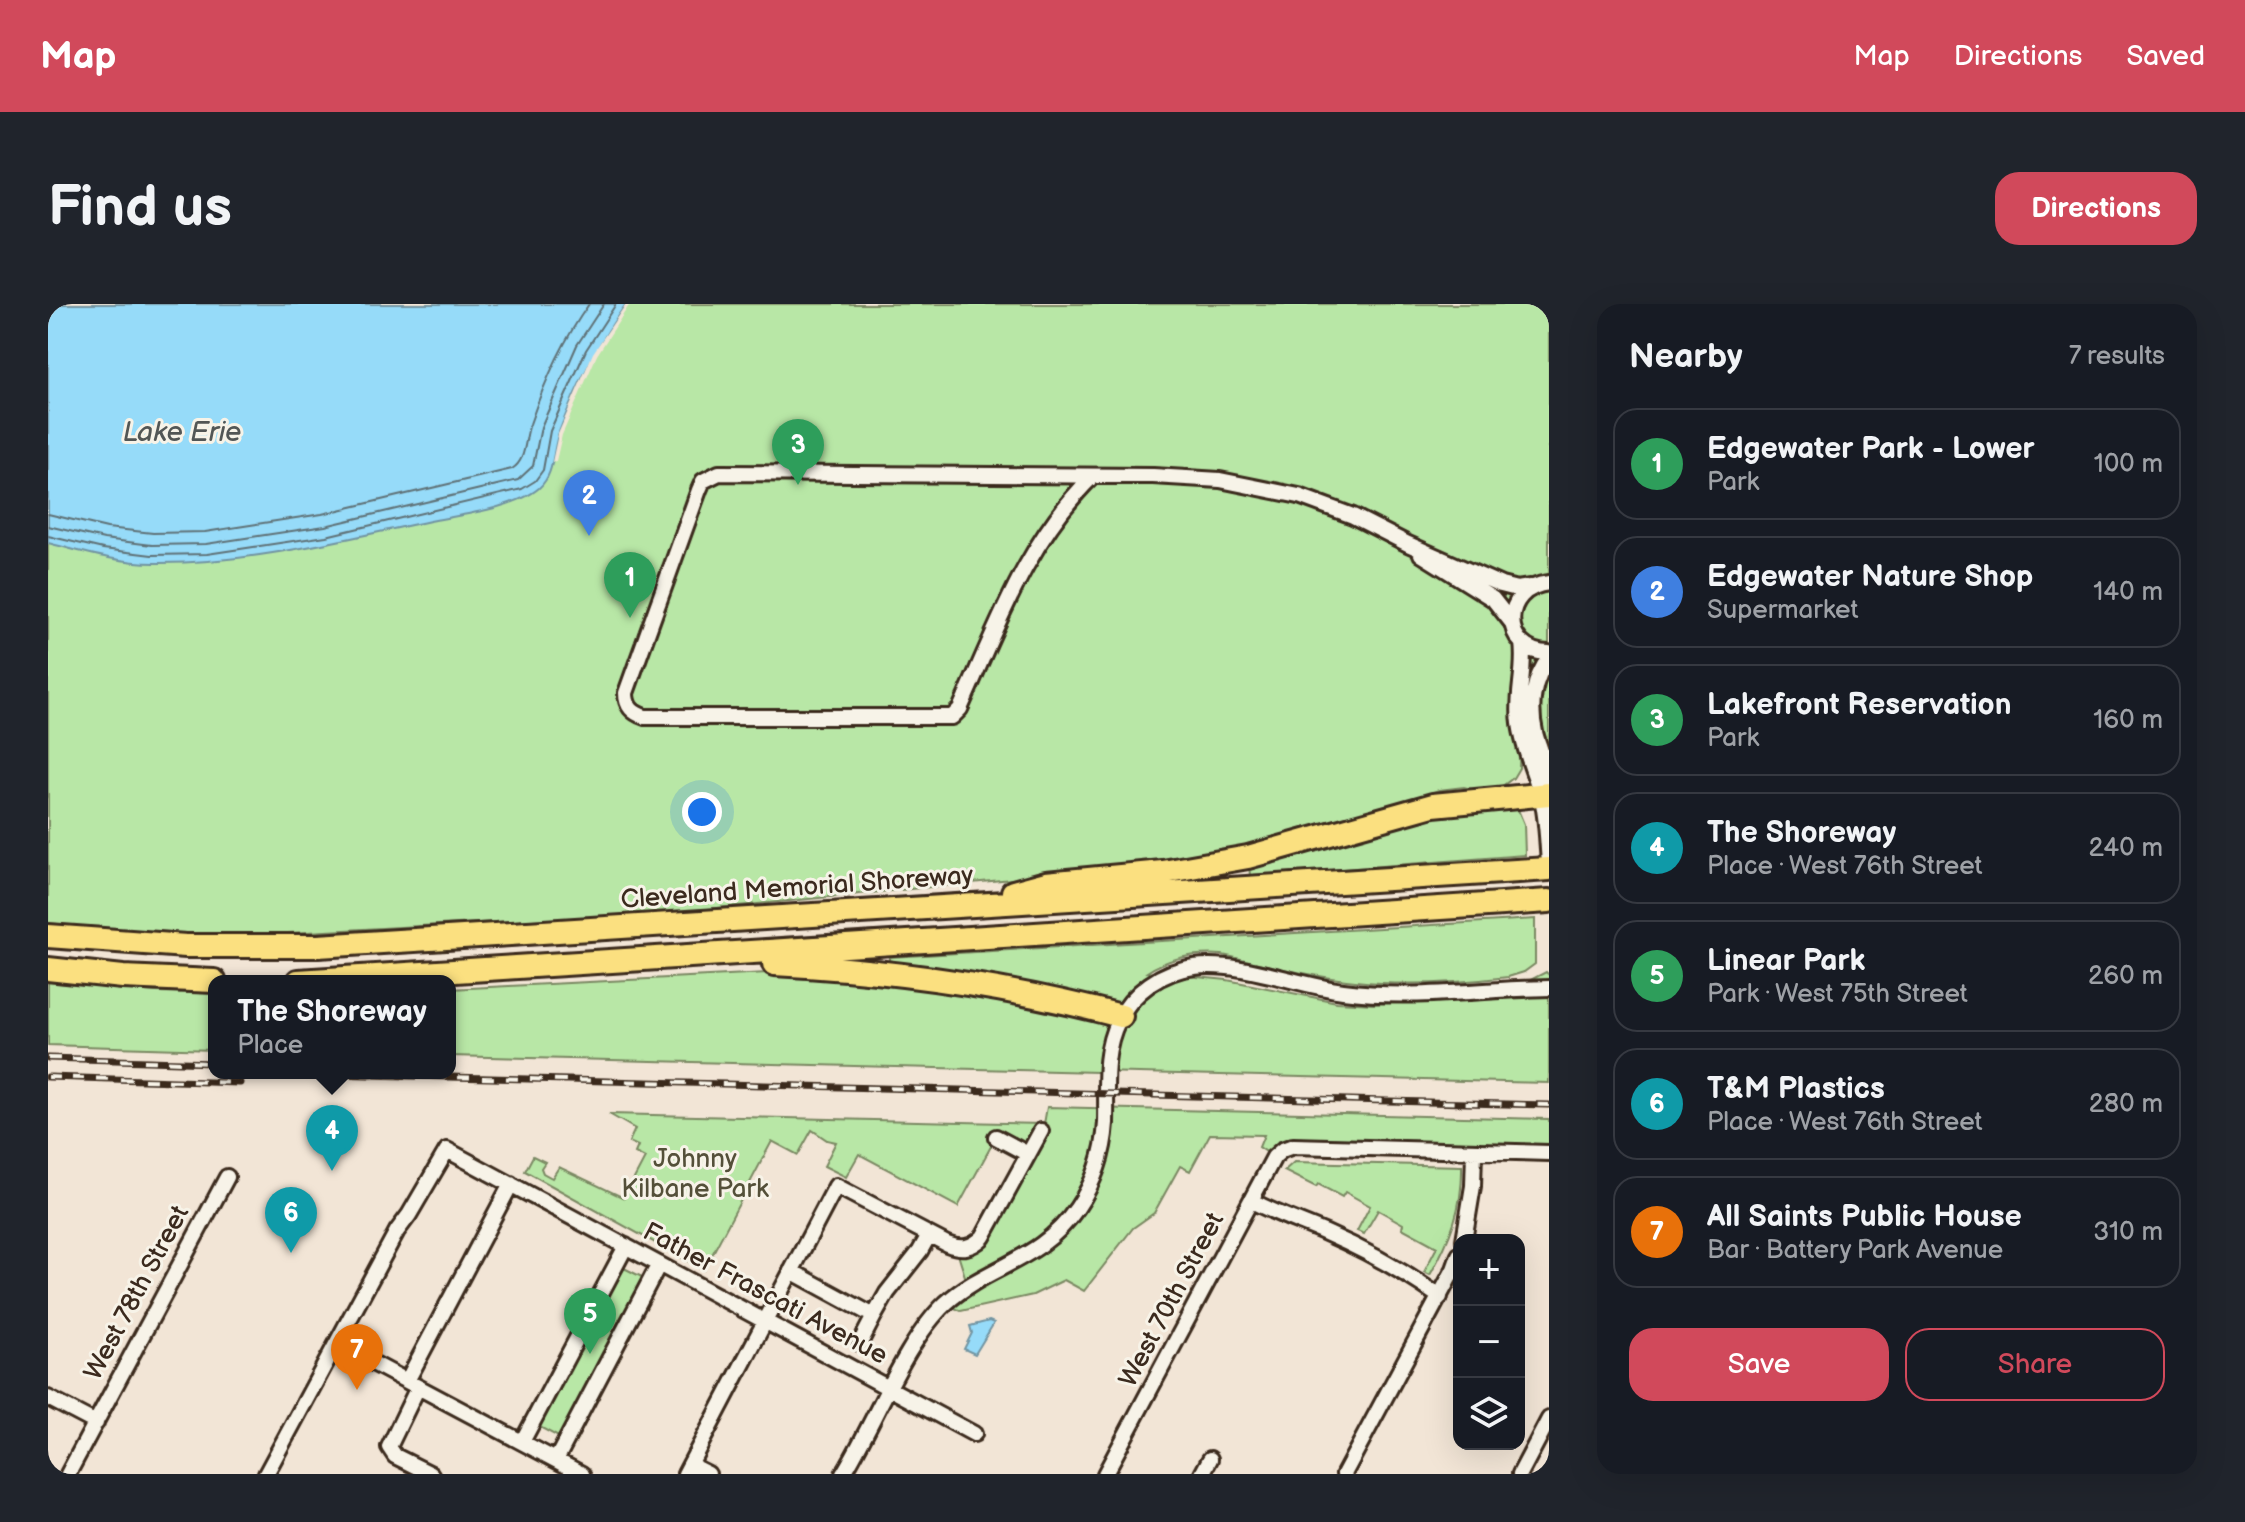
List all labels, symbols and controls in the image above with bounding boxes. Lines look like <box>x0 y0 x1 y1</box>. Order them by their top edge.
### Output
text: Map <box>40 34 116 79</box>
text: Map <box>1853 40 1910 73</box>
text: Directions <box>1954 40 2082 73</box>
text: Saved <box>2126 40 2205 73</box>
button: Directions <box>1995 172 2197 245</box>
text: Find us <box>48 175 232 242</box>
text: Nearby <box>1629 336 1743 377</box>
text: 7 results <box>2069 341 2165 372</box>
water label: Lake Erie <box>123 416 241 449</box>
pin: 3 <box>772 419 824 485</box>
text: Edgewater Park - Lower <box>1707 431 2034 467</box>
text: 1 <box>1652 449 1662 480</box>
text: 100 m <box>2094 449 2163 480</box>
text: Park <box>1707 467 1759 498</box>
pin: 2 <box>563 470 615 536</box>
pin: 1 <box>604 552 656 618</box>
text: Edgewater Nature Shop <box>1707 559 2033 595</box>
text: 2 <box>1649 577 1665 608</box>
text: 140 m <box>2093 577 2163 608</box>
text: Supermarket <box>1707 595 1858 626</box>
text: Lakefront Reservation <box>1707 687 2011 723</box>
text: 3 <box>1649 705 1665 736</box>
text: 160 m <box>2093 705 2163 736</box>
text: Park <box>1707 723 1759 754</box>
your location <box>682 792 722 832</box>
text: The Shoreway <box>1707 815 1896 851</box>
text: 4 <box>1649 833 1665 864</box>
text: 240 m <box>2088 833 2163 864</box>
text: Place · West 76th Street <box>1707 851 1983 882</box>
street label: Cleveland Memorial Shoreway <box>620 860 975 916</box>
text: Linear Park <box>1707 943 1865 979</box>
text: 5 <box>1649 961 1665 992</box>
text: 260 m <box>2088 961 2163 992</box>
popup <box>208 975 456 1079</box>
text: Park · West 75th Street <box>1707 979 1968 1010</box>
text: The Shoreway <box>237 994 427 1030</box>
text: Place <box>237 1030 303 1061</box>
text: T&M Plastics <box>1707 1071 1885 1107</box>
text: 6 <box>1649 1089 1665 1120</box>
text: 280 m <box>2089 1089 2163 1120</box>
pin: 4 <box>306 1105 358 1171</box>
text: Place · West 76th Street <box>1707 1107 1983 1138</box>
park label: Johnny Kilbane Park <box>621 1144 769 1205</box>
pin: 6 <box>265 1187 317 1253</box>
text: All Saints Public House <box>1707 1199 2022 1235</box>
street label: West 78th Street <box>78 1200 196 1385</box>
street label: West 70th Street <box>1113 1207 1231 1393</box>
street label: Father Frascati Avenue <box>637 1216 893 1372</box>
text: 7 <box>1650 1217 1664 1248</box>
text: 310 m <box>2093 1217 2163 1248</box>
map controls <box>1453 1234 1525 1450</box>
button: + <box>1453 1234 1525 1306</box>
text: Bar · Battery Park Avenue <box>1707 1235 2003 1266</box>
pin: 5 <box>564 1288 616 1354</box>
button: − <box>1453 1306 1525 1378</box>
pin: 7 <box>331 1324 383 1390</box>
button: Save <box>1629 1328 1889 1401</box>
button: Share <box>1905 1328 2165 1401</box>
button: layers <box>1453 1378 1525 1450</box>

